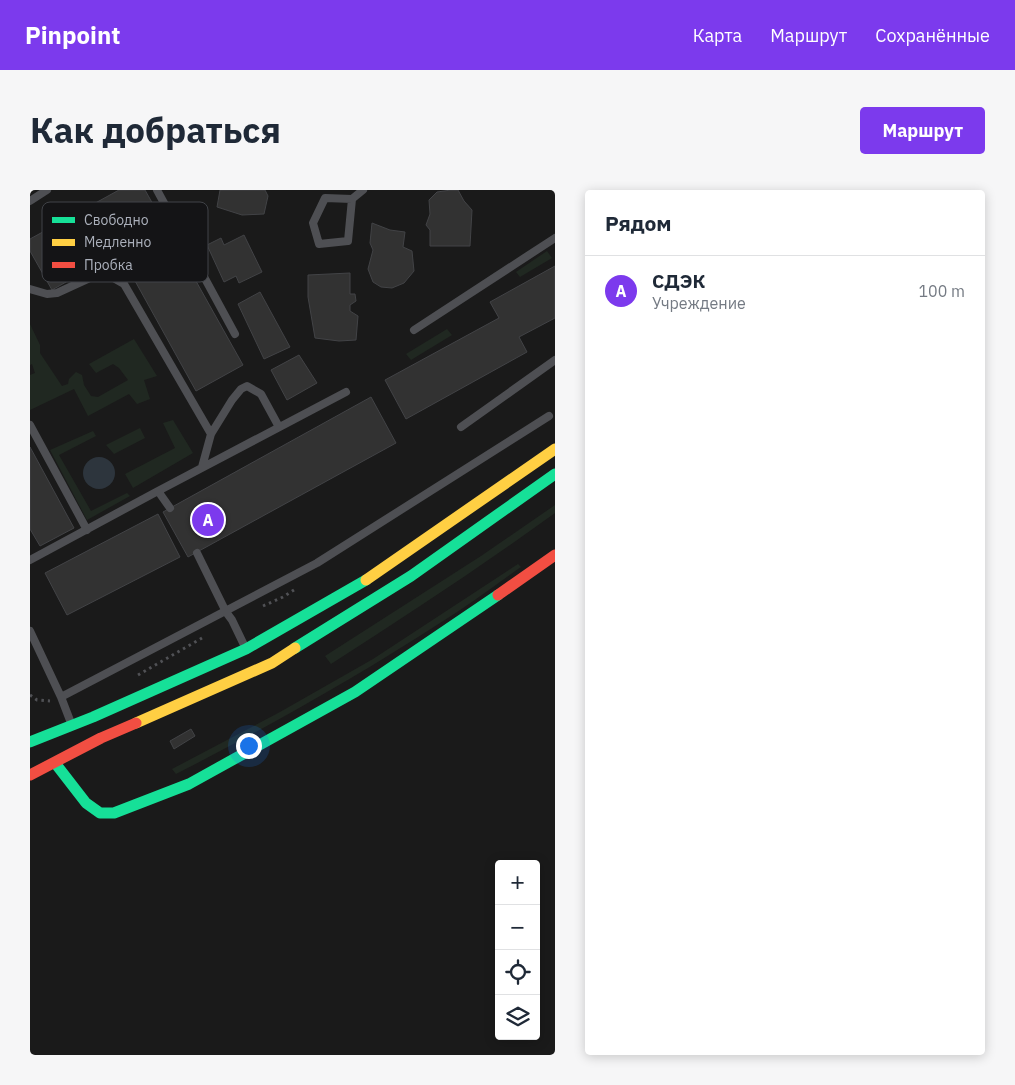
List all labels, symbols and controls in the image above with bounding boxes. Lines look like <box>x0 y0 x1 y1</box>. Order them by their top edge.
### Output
text: Pinpoint <box>25 19 120 51</box>
text: Карта <box>693 24 742 47</box>
text: Маршрут <box>770 24 847 47</box>
text: Сохранённые <box>875 24 990 47</box>
text: Как добраться <box>30 107 281 153</box>
button: Маршрут <box>860 107 985 154</box>
legend <box>42 202 208 282</box>
text: Рядом <box>605 209 672 237</box>
text: Свободно <box>84 211 149 229</box>
text: Медленно <box>84 233 152 251</box>
text: Пробка <box>84 256 133 274</box>
text: СДЭК <box>652 269 705 293</box>
text: A <box>616 281 626 301</box>
text: 100 m <box>918 281 965 301</box>
text: Учреждение <box>652 293 746 313</box>
pin: A <box>192 501 224 539</box>
your location <box>236 733 262 759</box>
map controls <box>495 860 540 1040</box>
button: + <box>495 860 540 905</box>
button: − <box>495 905 540 950</box>
button: locate <box>495 950 540 995</box>
button: layers <box>495 995 540 1040</box>

